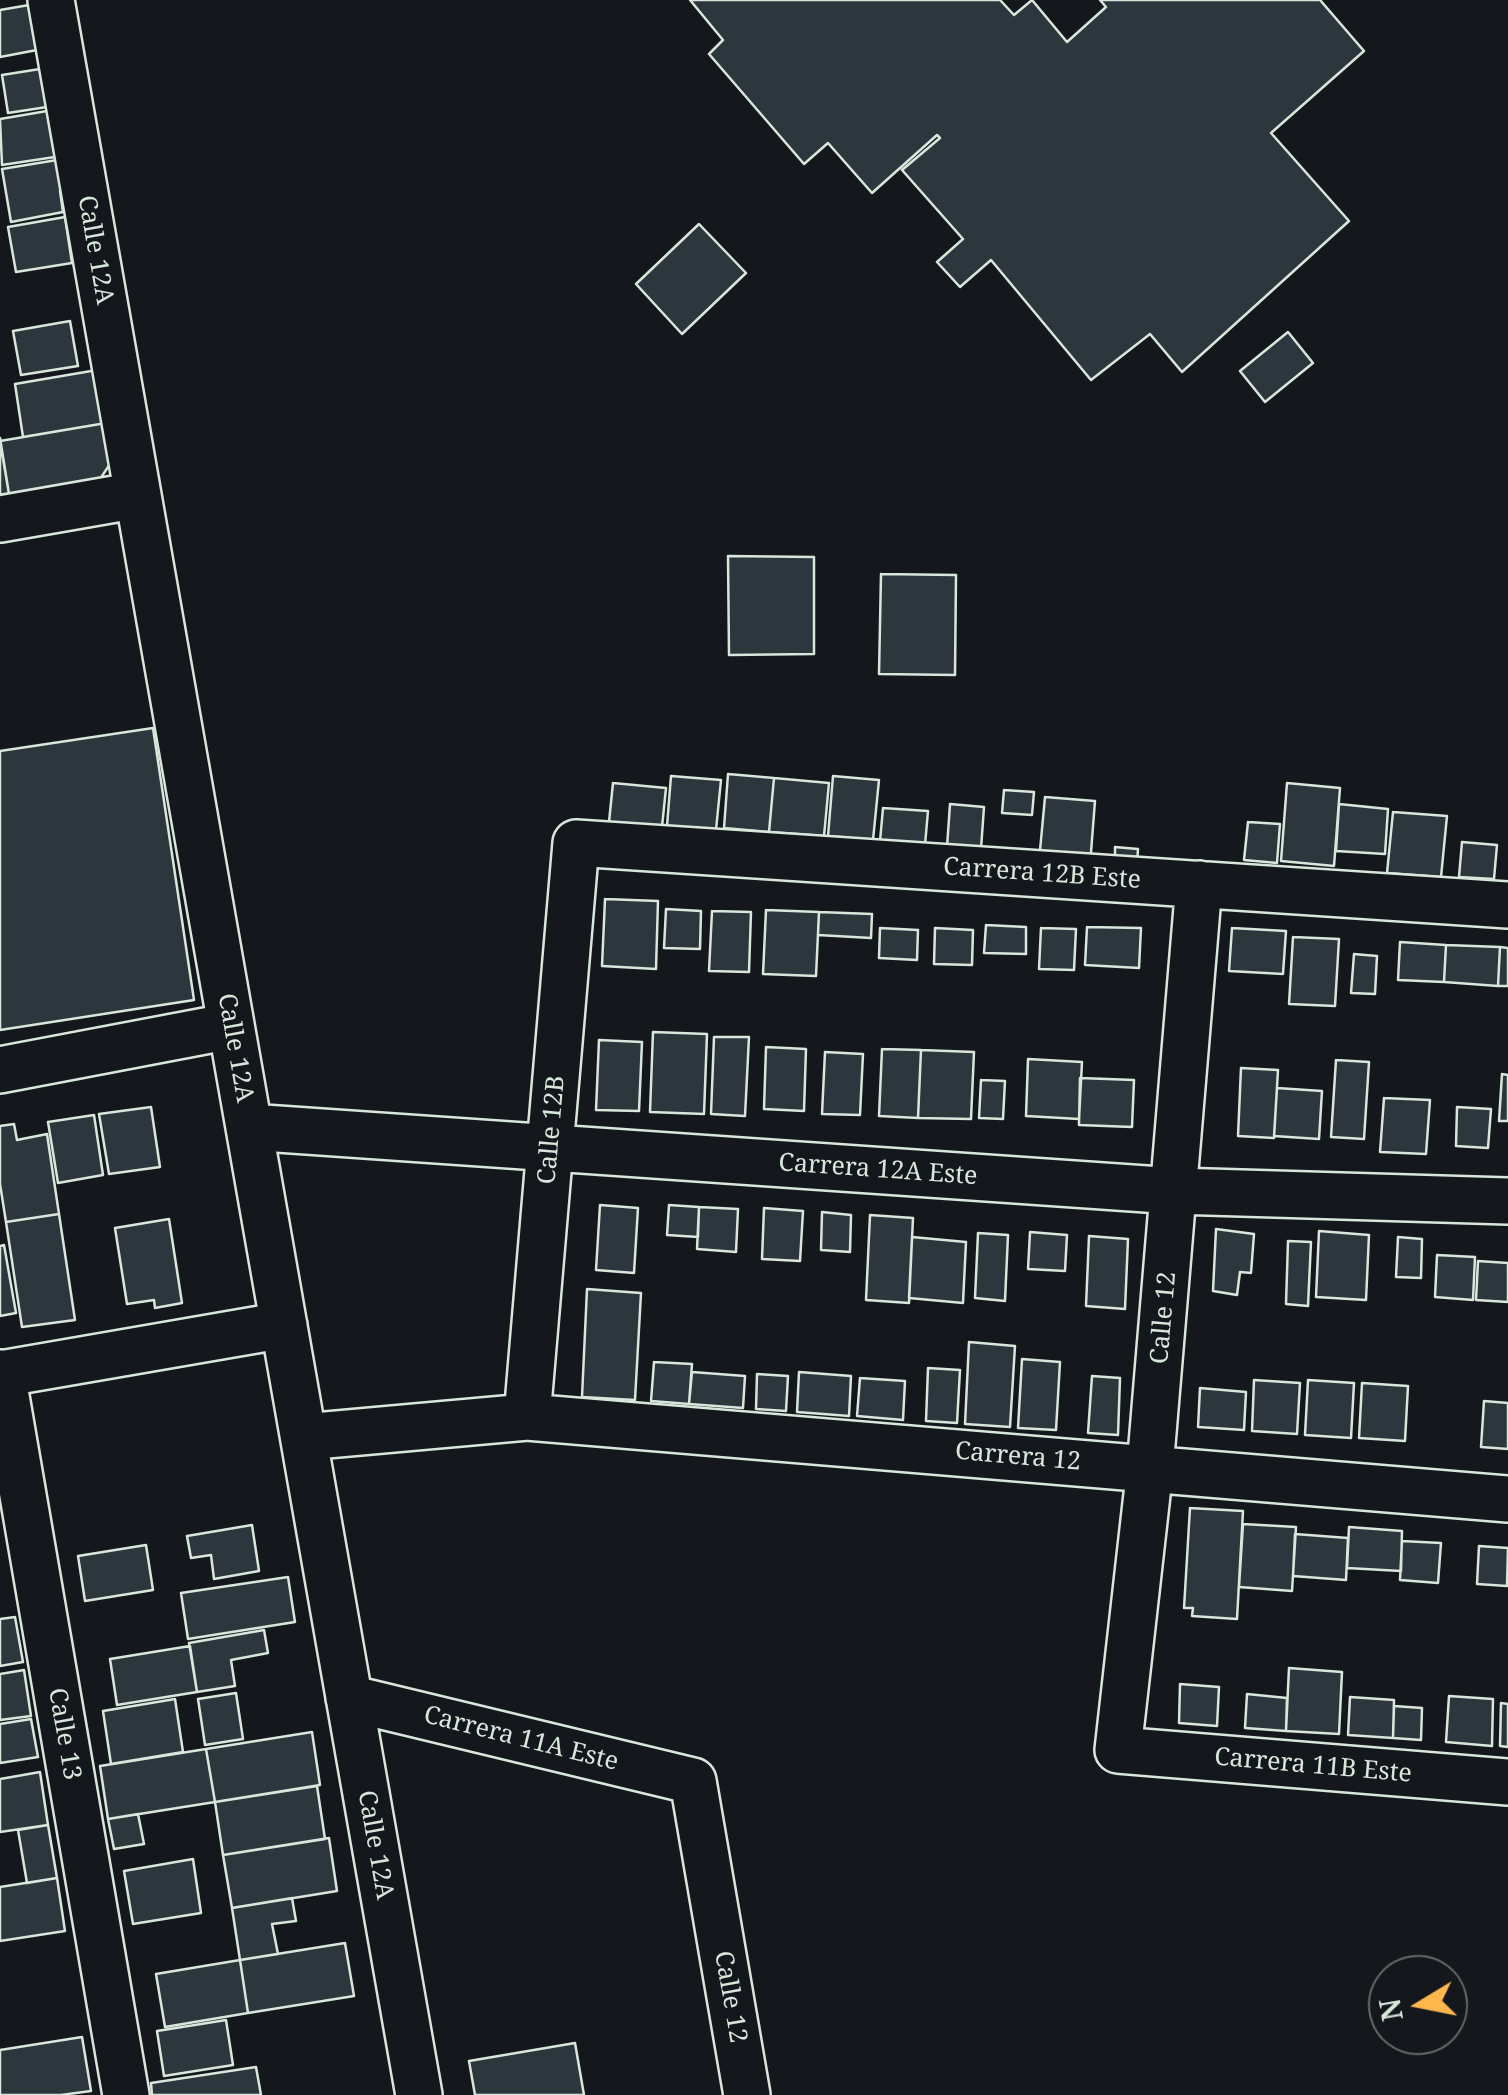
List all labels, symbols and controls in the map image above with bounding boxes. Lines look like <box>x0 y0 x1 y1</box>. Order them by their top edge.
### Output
street label: Calle 12A <box>71 193 119 307</box>
street label: Carrera 12B Este <box>942 852 1142 896</box>
street label: Calle 12A <box>211 991 259 1105</box>
street label: Calle 12B <box>532 1074 572 1186</box>
street label: Carrera 12A Este <box>778 1148 978 1192</box>
street label: Calle 12 <box>1145 1270 1183 1366</box>
street label: Carrera 12 <box>954 1437 1082 1477</box>
street label: Calle 13 <box>41 1686 87 1782</box>
street label: Carrera 11A Este <box>421 1700 621 1778</box>
street label: Carrera 11B Este <box>1213 1742 1413 1790</box>
street label: Calle 12A <box>351 1788 399 1902</box>
street label: Calle 12 <box>707 1949 753 2045</box>
north arrow <box>1368 1955 1468 2055</box>
text: N <box>1370 1996 1411 2024</box>

